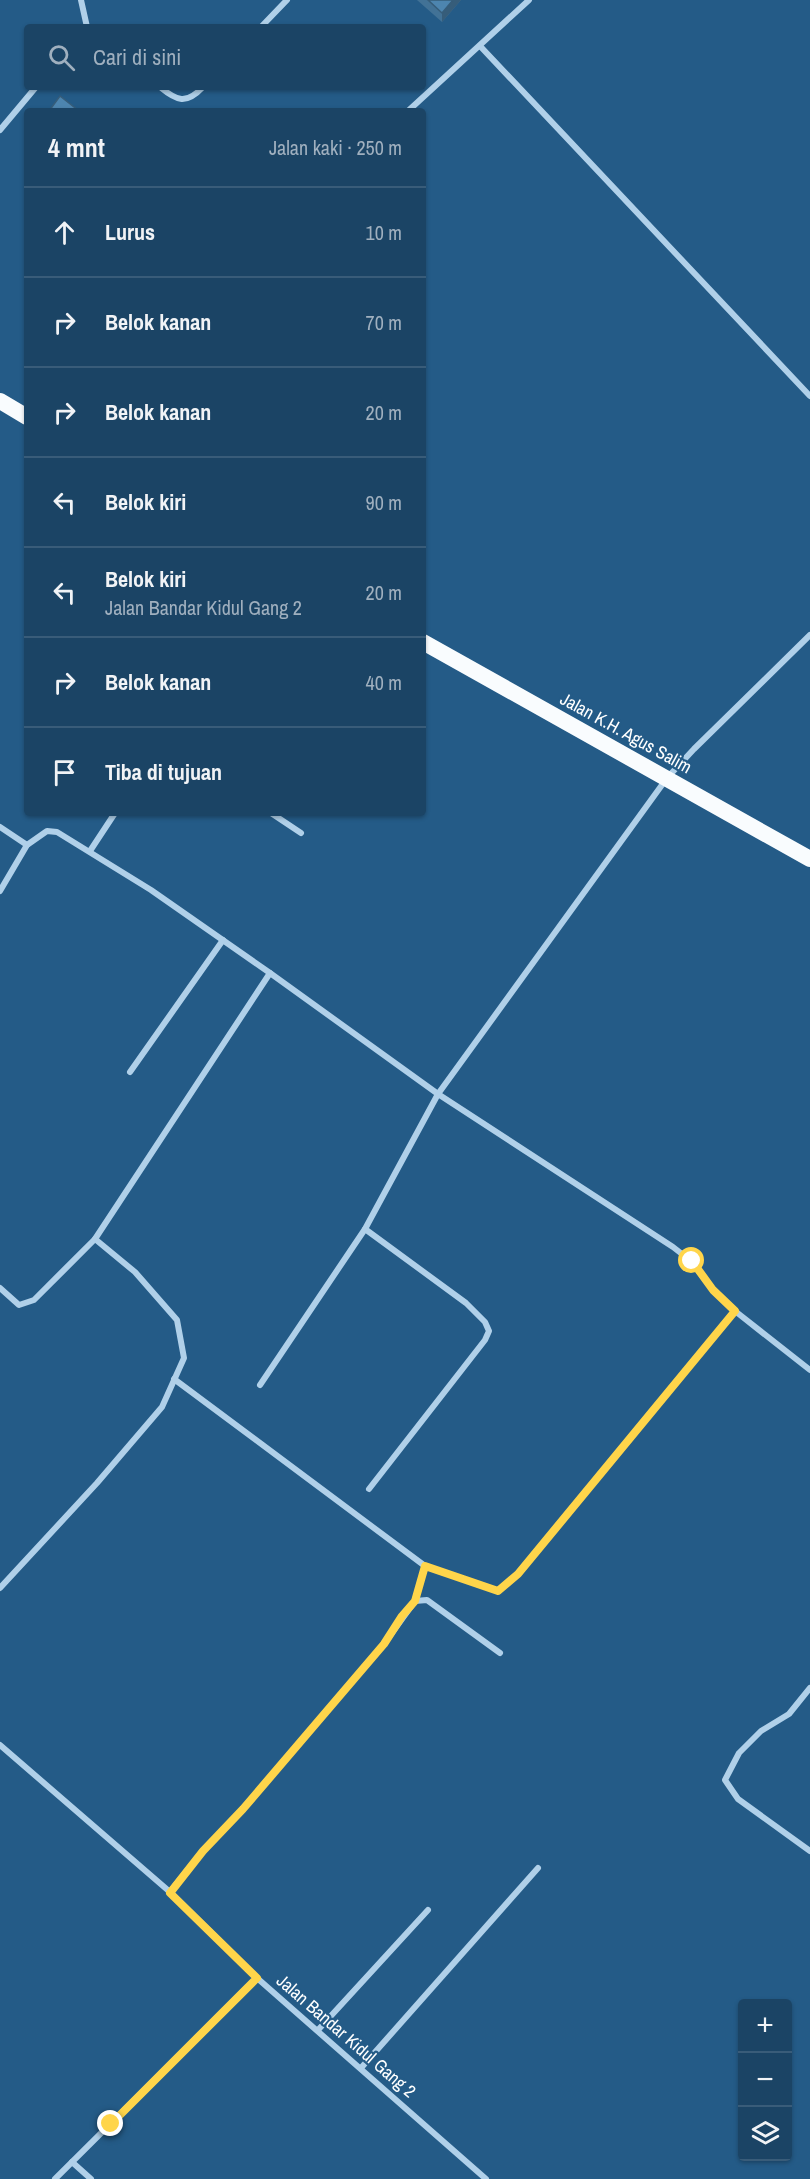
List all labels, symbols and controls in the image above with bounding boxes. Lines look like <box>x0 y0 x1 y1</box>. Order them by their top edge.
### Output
search box <box>24 24 426 90</box>
icon: search <box>45 41 78 74</box>
text: Cari di sini <box>93 42 181 72</box>
text: 4 mnt <box>48 130 105 165</box>
text: Jalan kaki · 250 m <box>269 134 402 161</box>
icon: ahead <box>48 216 81 249</box>
text: Lurus <box>105 217 155 247</box>
text: 10 m <box>366 219 402 246</box>
icon: right <box>48 306 81 339</box>
text: Belok kanan <box>105 307 211 337</box>
text: 70 m <box>366 309 402 336</box>
icon: right <box>48 396 81 429</box>
text: Belok kanan <box>105 397 211 427</box>
text: 20 m <box>366 399 402 426</box>
icon: left <box>48 486 81 519</box>
text: Belok kiri <box>105 487 186 517</box>
text: 90 m <box>366 489 402 516</box>
text: Belok kiri <box>105 564 186 594</box>
icon: left <box>48 576 81 609</box>
text: 20 m <box>366 579 402 606</box>
text: Jalan Bandar Kidul Gang 2 <box>105 594 302 621</box>
icon: right <box>48 666 81 699</box>
text: Belok kanan <box>105 667 211 697</box>
text: 40 m <box>366 669 402 696</box>
street label: Jalan K.H. Agus Salim <box>556 686 697 779</box>
icon: arrive <box>48 756 81 789</box>
text: Tiba di tujuan <box>105 757 222 787</box>
route start <box>678 1247 704 1273</box>
street label: Jalan Bandar Kidul Gang 2 <box>271 1968 421 2103</box>
map controls <box>738 1999 792 2161</box>
button: + <box>738 1999 792 2053</box>
button: − <box>738 2053 792 2107</box>
button: layers <box>738 2107 792 2161</box>
route end <box>97 2110 123 2136</box>

